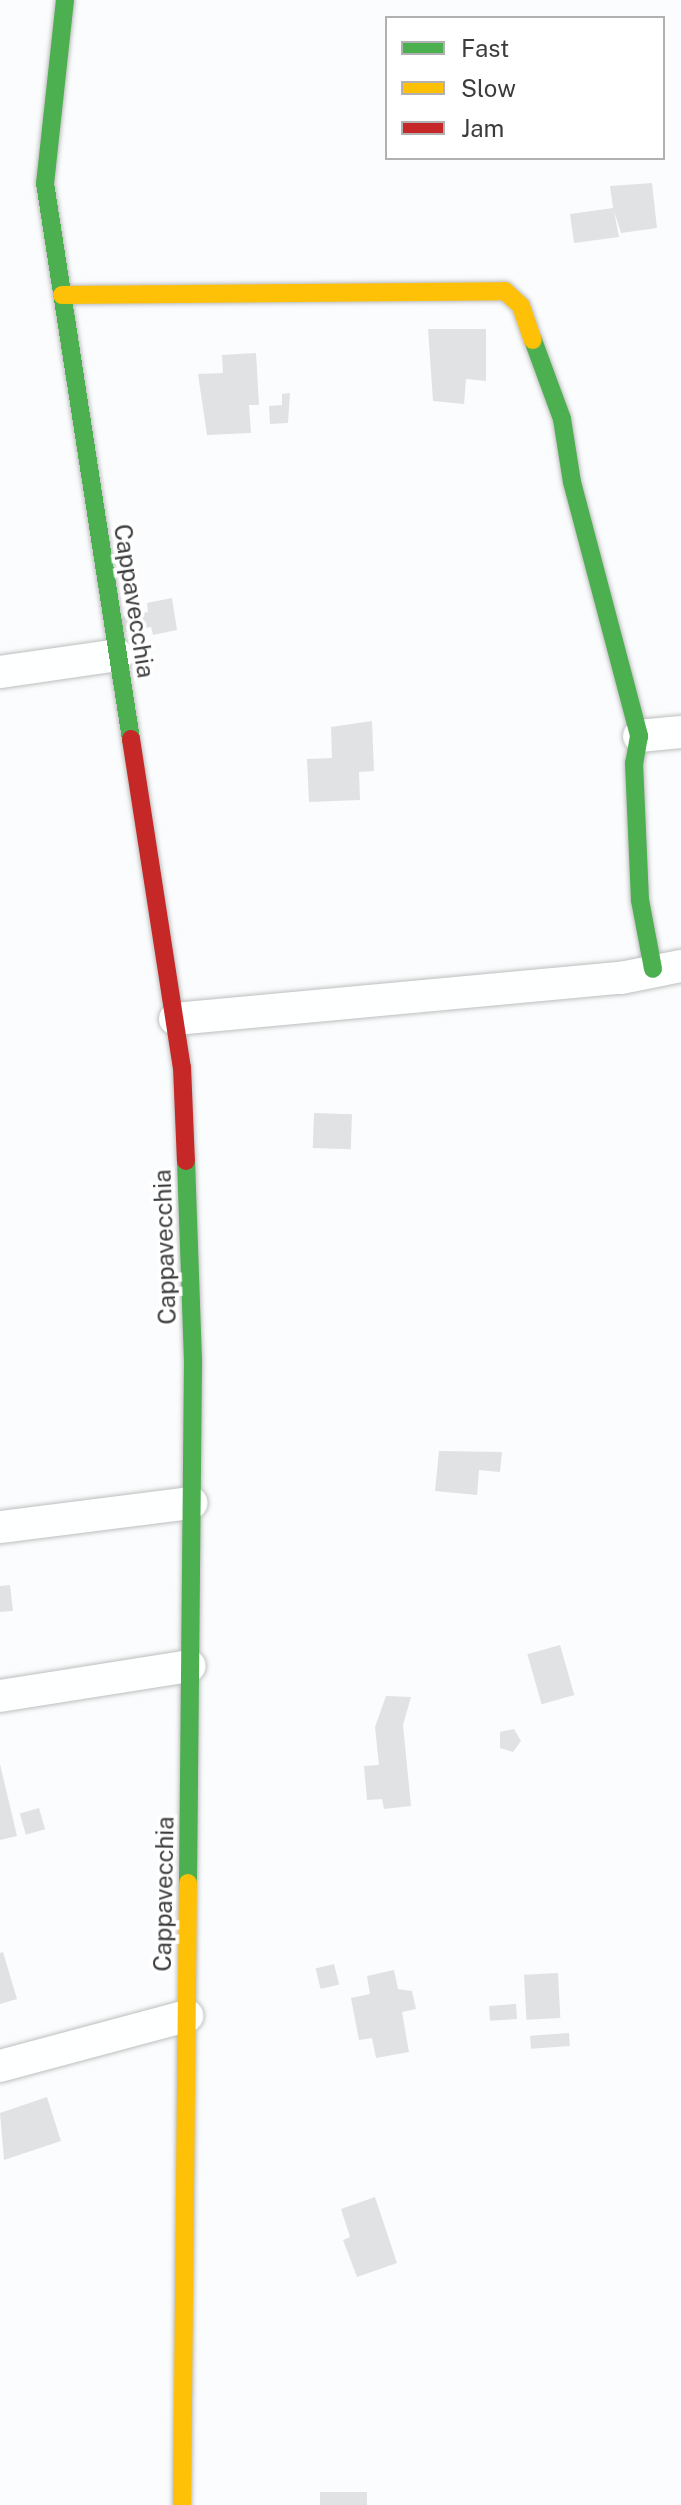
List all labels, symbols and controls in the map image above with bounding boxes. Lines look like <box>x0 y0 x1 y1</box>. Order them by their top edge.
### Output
legend <box>385 16 665 160</box>
text: Fast <box>461 34 509 62</box>
text: Slow <box>461 74 516 102</box>
text: Jam <box>461 114 504 142</box>
street label: Cappavecchia <box>108 522 160 680</box>
street label: Cappavecchia <box>148 1169 182 1325</box>
street label: Cappavecchia <box>148 1816 180 1972</box>

